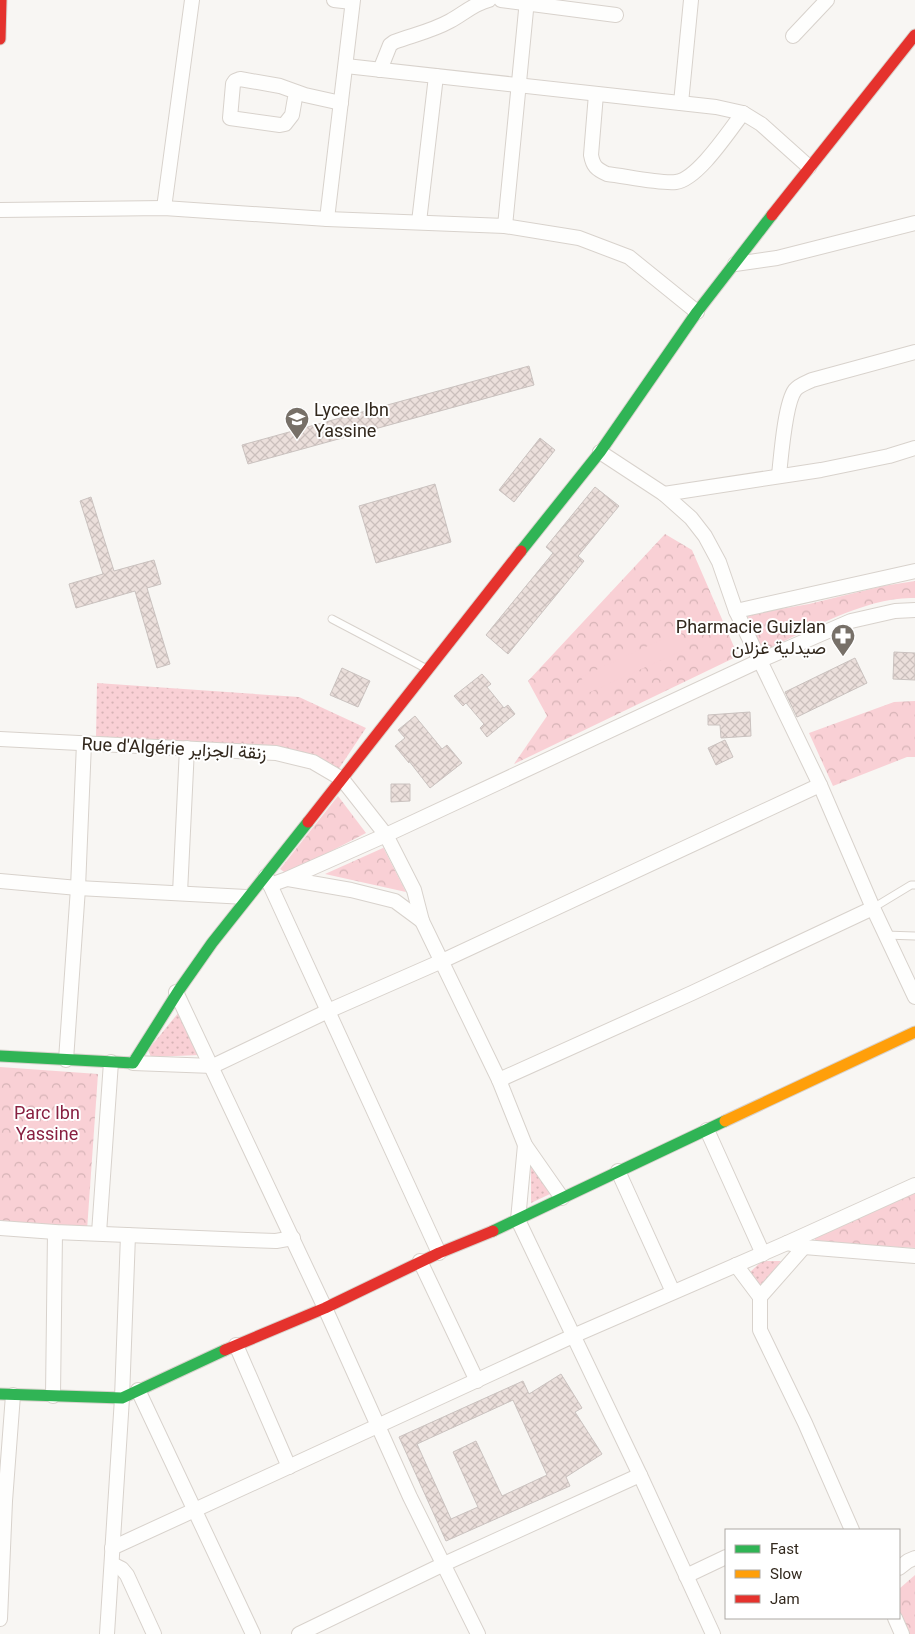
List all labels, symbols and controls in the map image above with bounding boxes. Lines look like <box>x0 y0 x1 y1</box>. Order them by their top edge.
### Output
place label: Lycee Ibn Yassine <box>314 399 389 441</box>
school or university icon: Lycee Ibn Yassine <box>284 406 310 440</box>
place label: Pharmacie Guizlan صيدلية غزلان <box>676 616 826 659</box>
pharmacy icon: Pharmacie Guizlan صيدلية غزلان <box>830 623 856 657</box>
street label: Rue d'Algérie زنقة الجزاير <box>81 733 267 764</box>
park label: Parc Ibn Yassine <box>14 1102 80 1144</box>
legend <box>725 1529 900 1619</box>
text: Fast <box>770 1540 799 1558</box>
text: Slow <box>770 1565 802 1583</box>
text: Jam <box>770 1590 800 1608</box>

